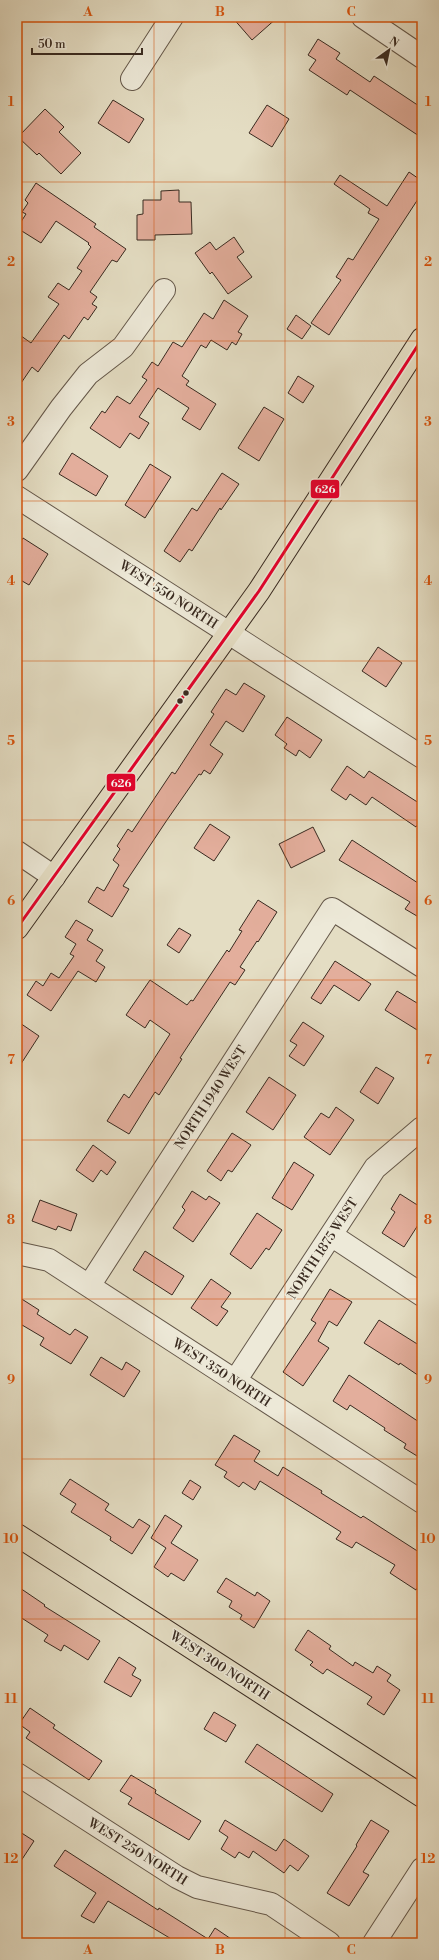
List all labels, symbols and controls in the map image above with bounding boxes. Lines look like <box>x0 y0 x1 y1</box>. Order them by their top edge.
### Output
text: A <box>82 4 93 20</box>
text: B <box>215 4 225 20</box>
text: C <box>346 4 356 20</box>
scale bar <box>32 30 142 56</box>
north arrow <box>369 30 409 70</box>
text: N <box>386 34 402 51</box>
text: 50 m <box>38 37 66 52</box>
text: 1 <box>8 94 15 110</box>
text: 1 <box>425 94 432 110</box>
text: 2 <box>7 254 15 270</box>
text: 2 <box>424 254 432 270</box>
text: 3 <box>7 414 15 430</box>
text: 3 <box>424 414 432 430</box>
line badge: 626 <box>310 479 340 499</box>
text: 626 <box>315 483 335 497</box>
street label: WEST 550 NORTH <box>116 557 221 633</box>
text: 4 <box>7 573 16 589</box>
text: 4 <box>424 573 433 589</box>
unlabelled marker <box>181 688 191 698</box>
unlabelled marker <box>175 696 185 706</box>
text: 5 <box>7 733 15 749</box>
text: 5 <box>424 733 432 749</box>
line badge: 626 <box>106 773 136 792</box>
text: 626 <box>111 777 131 791</box>
text: 6 <box>7 893 15 909</box>
text: 6 <box>424 893 432 909</box>
street label: NORTH 1940 WEST <box>171 1043 250 1152</box>
text: 7 <box>7 1052 15 1068</box>
text: 7 <box>424 1052 432 1068</box>
street label: NORTH 1875 WEST <box>284 1195 362 1302</box>
text: 8 <box>7 1212 15 1228</box>
text: 8 <box>424 1212 432 1228</box>
street label: WEST 350 NORTH <box>169 1335 274 1411</box>
text: 9 <box>7 1372 15 1388</box>
text: 9 <box>424 1372 432 1388</box>
text: 10 <box>3 1531 19 1547</box>
text: 10 <box>420 1531 436 1547</box>
street label: WEST 300 NORTH <box>166 1627 273 1704</box>
text: 11 <box>5 1691 18 1707</box>
text: 11 <box>422 1691 435 1707</box>
street label: WEST 250 NORTH <box>84 1814 191 1889</box>
text: 12 <box>4 1851 18 1867</box>
text: 12 <box>421 1851 435 1867</box>
text: A <box>82 1942 93 1958</box>
text: B <box>215 1942 225 1958</box>
text: C <box>346 1942 356 1958</box>

